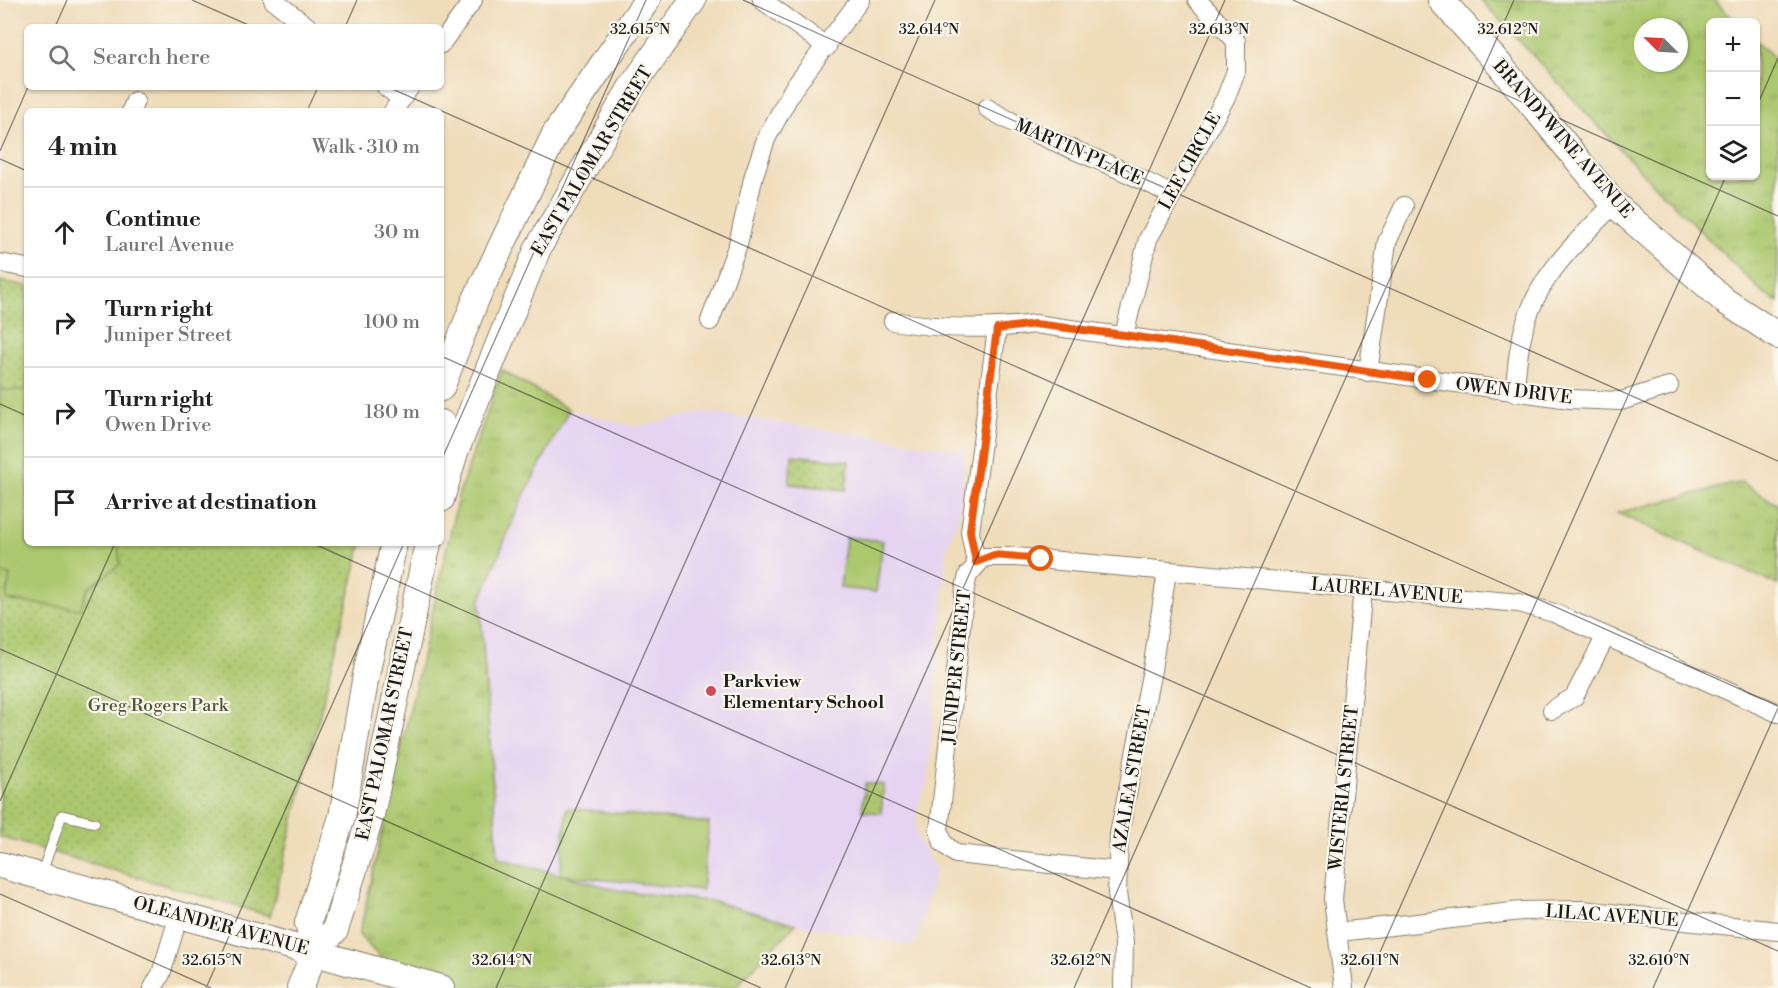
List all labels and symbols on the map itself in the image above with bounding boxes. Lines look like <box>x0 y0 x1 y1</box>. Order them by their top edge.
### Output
north arrow <box>1634 18 1688 72</box>
text: 32.615°N <box>610 20 670 39</box>
text: 32.614°N <box>899 20 959 39</box>
text: 32.613°N <box>1189 20 1249 39</box>
text: 32.612°N <box>1478 20 1538 39</box>
street label: BRANDYWINE AVENUE <box>1487 54 1638 223</box>
street label: EAST PALOMAR STREET <box>526 62 658 260</box>
street label: LEE CIRCLE <box>1154 108 1226 214</box>
street label: MARTIN PLACE <box>1011 113 1147 191</box>
route end <box>1414 366 1440 392</box>
street label: OWEN DRIVE <box>1454 372 1574 410</box>
route start <box>1027 545 1053 571</box>
street label: LAUREL AVENUE <box>1310 573 1464 609</box>
street label: JUNIPER STREET <box>937 588 977 746</box>
street label: EAST PALOMAR STREET <box>351 625 419 843</box>
place label: Parkview Elementary School <box>723 670 884 714</box>
marker: Parkview Elementary School <box>704 684 718 698</box>
park label: Greg Rogers Park <box>88 694 230 717</box>
street label: AZALEA STREET <box>1108 703 1156 856</box>
street label: WISTERIA STREET <box>1324 704 1364 873</box>
street label: OLEANDER AVENUE <box>130 891 312 961</box>
street label: LILAC AVENUE <box>1545 900 1679 932</box>
text: 32.615°N <box>182 951 242 970</box>
text: 32.614°N <box>472 951 532 970</box>
text: 32.613°N <box>761 951 821 970</box>
text: 32.612°N <box>1051 951 1111 970</box>
text: 32.611°N <box>1341 951 1399 970</box>
text: 32.610°N <box>1628 951 1690 970</box>

